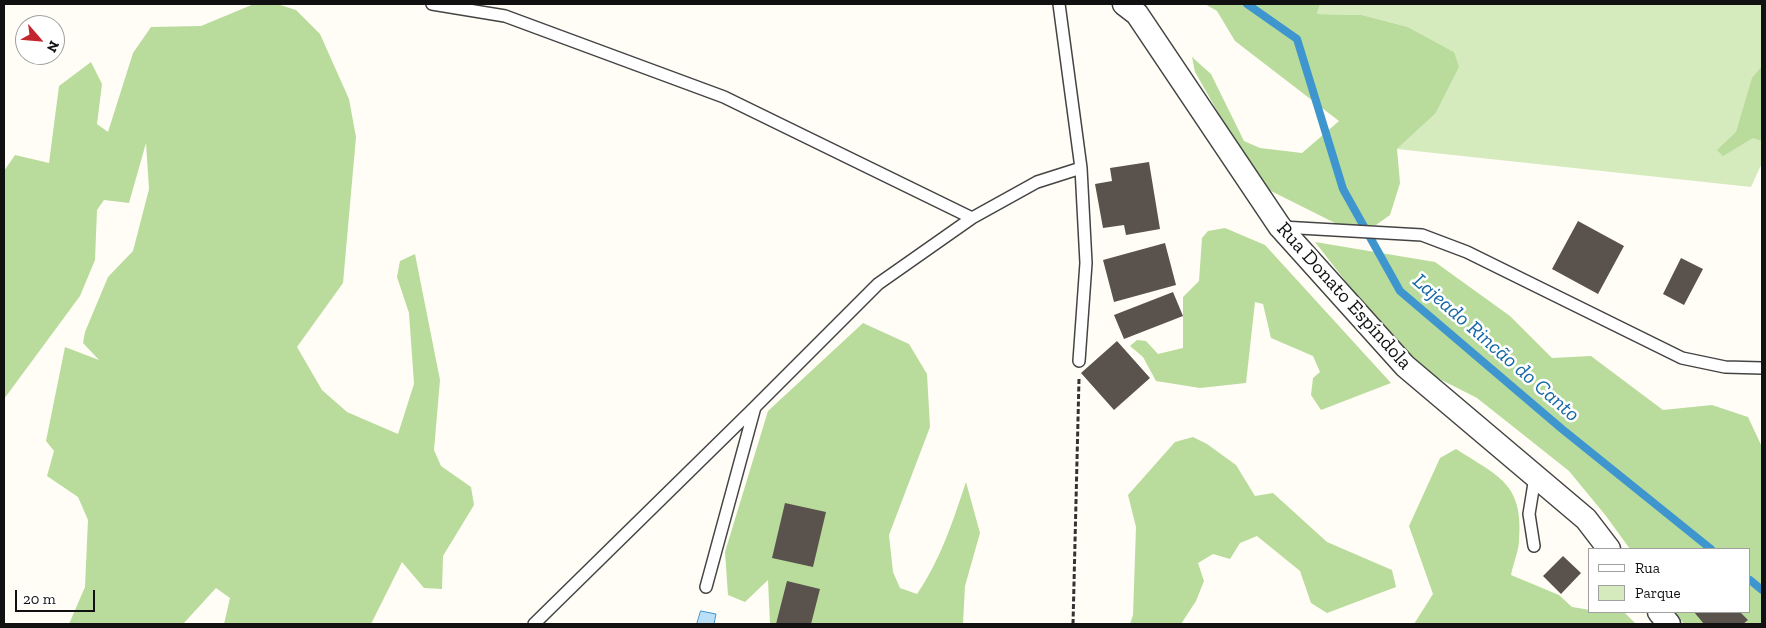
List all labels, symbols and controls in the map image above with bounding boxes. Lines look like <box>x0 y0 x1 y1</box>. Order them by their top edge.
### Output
north arrow <box>15 15 65 65</box>
text: N <box>43 38 63 55</box>
street label: Rua Donato Espíndola <box>1271 217 1417 375</box>
water label: Lajeado Rincão do Canto <box>1407 269 1585 427</box>
legend <box>1588 548 1751 613</box>
text: Rua <box>1635 559 1660 577</box>
scale bar <box>18 580 98 612</box>
text: Parque <box>1635 584 1681 602</box>
text: 20 m <box>23 590 56 608</box>

